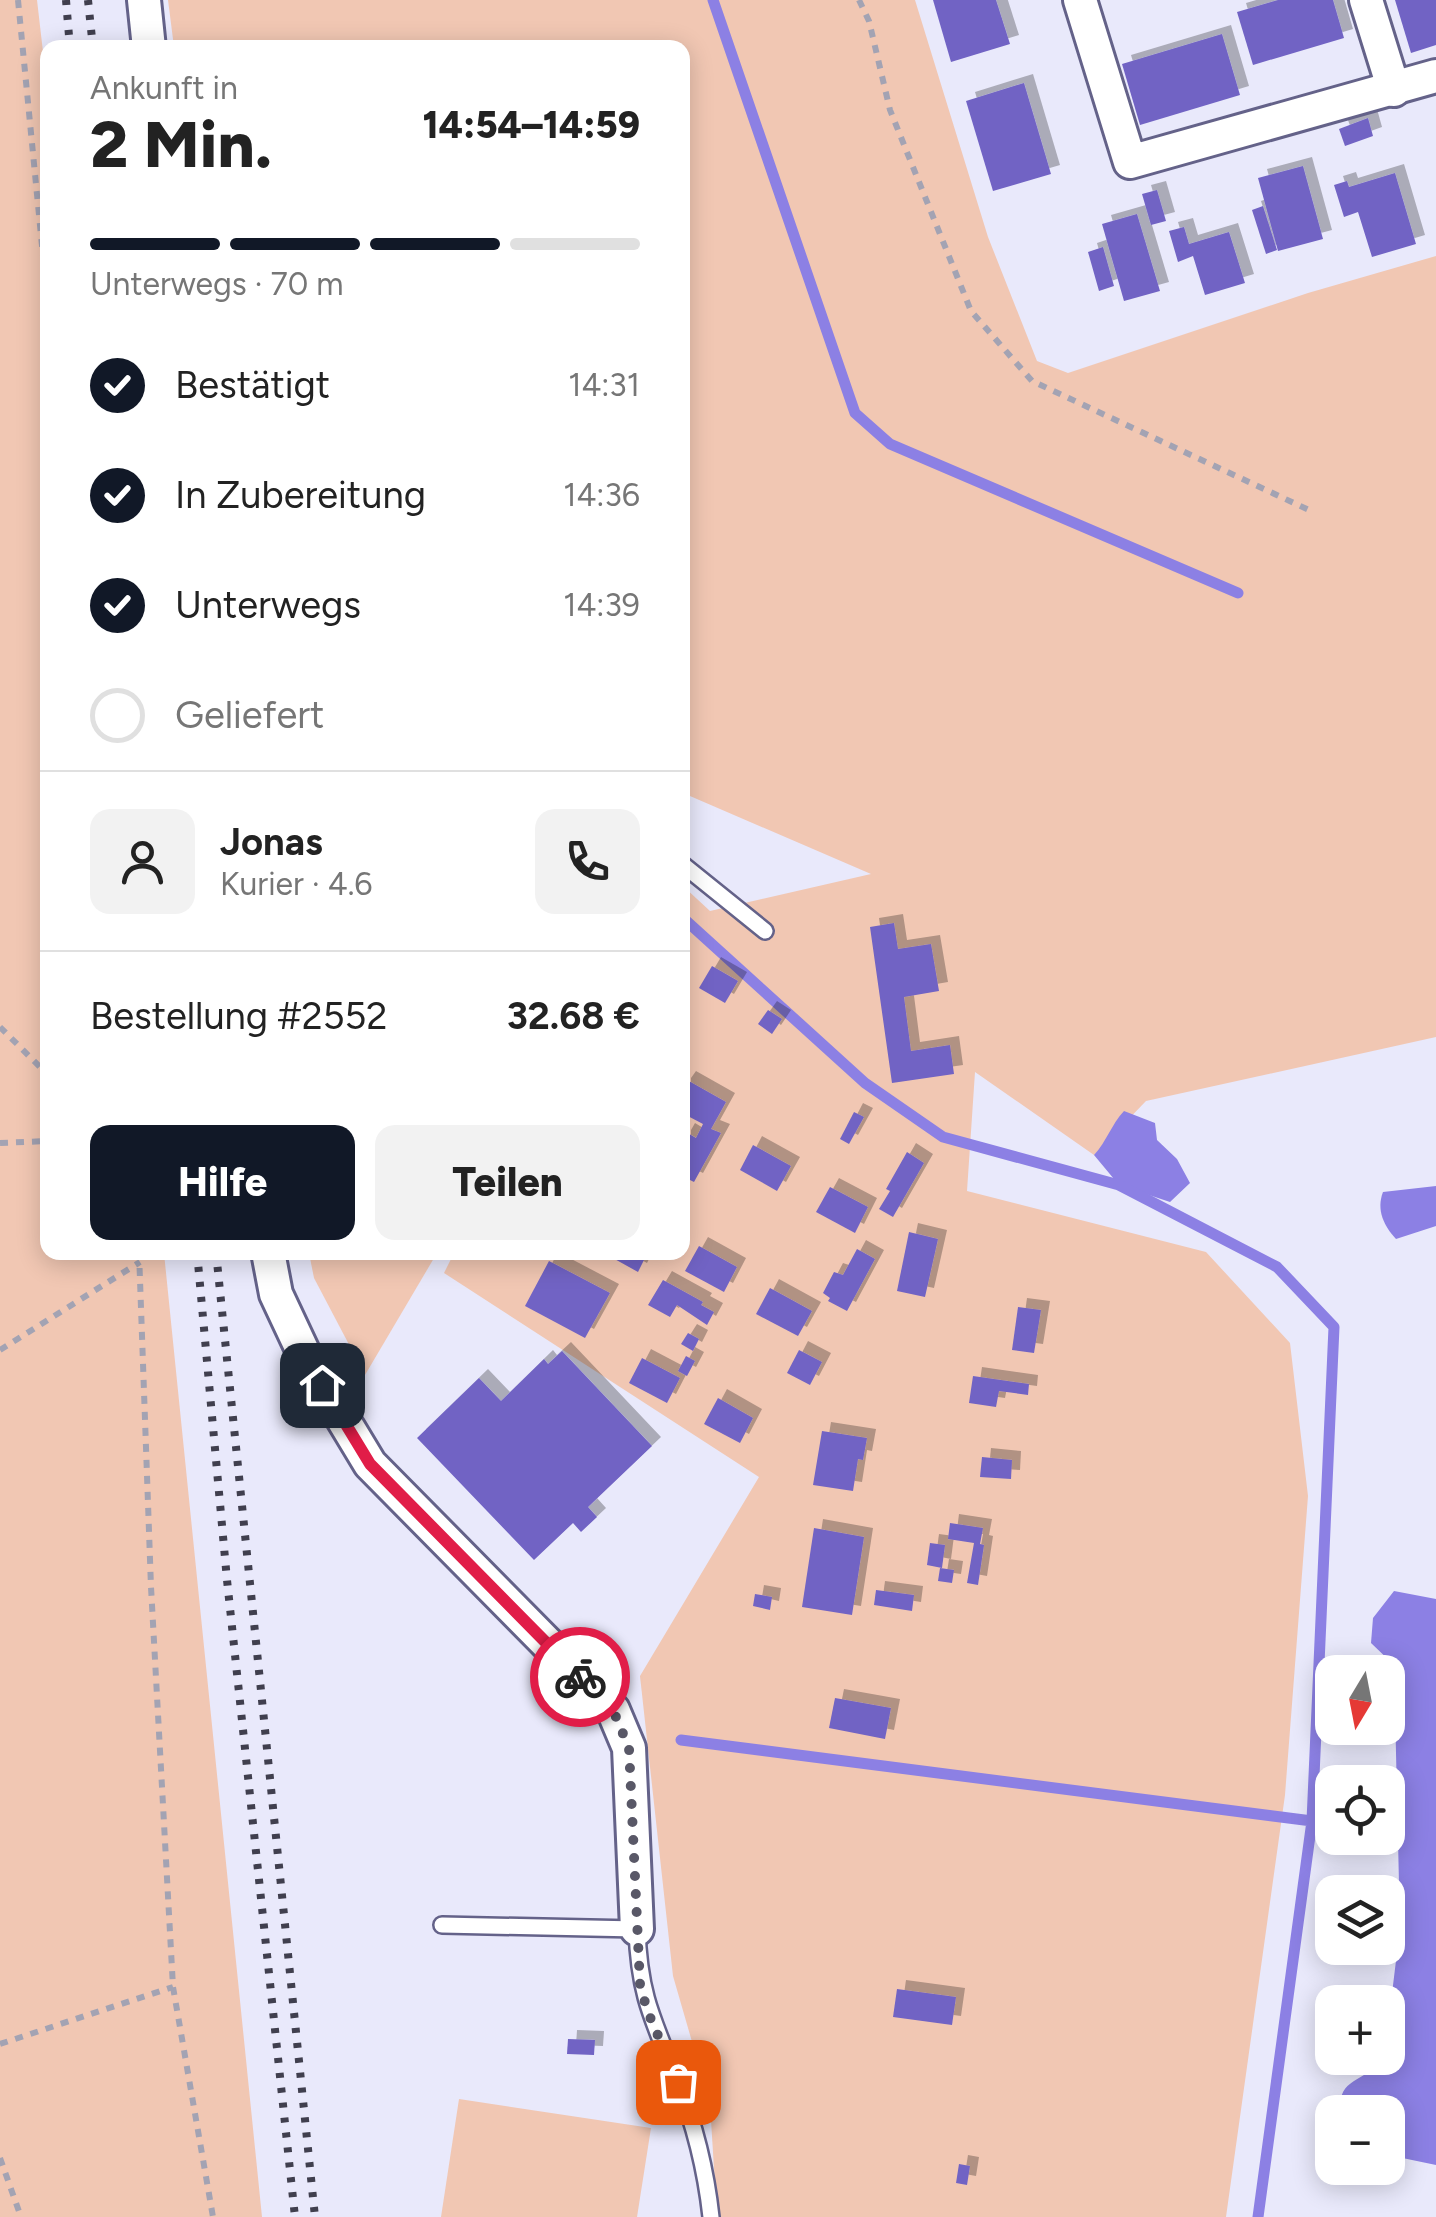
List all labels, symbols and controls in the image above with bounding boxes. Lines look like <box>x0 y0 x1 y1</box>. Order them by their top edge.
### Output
text: Ankunft in <box>90 69 238 107</box>
text: 14:54–14:59 <box>423 102 640 148</box>
text: 2 Min. <box>90 105 272 183</box>
text: Unterwegs · 70 m <box>90 265 343 303</box>
icon: check <box>90 358 145 413</box>
text: Bestätigt <box>175 362 330 408</box>
text: 14:31 <box>568 366 640 404</box>
icon: check <box>90 468 145 523</box>
text: In Zubereitung <box>175 472 426 518</box>
text: 14:36 <box>563 476 640 514</box>
icon: check <box>90 578 145 633</box>
text: Unterwegs <box>175 582 361 628</box>
text: 14:39 <box>563 586 640 624</box>
text: Geliefert <box>175 692 324 738</box>
button: person <box>90 809 195 914</box>
button: phone <box>535 809 640 914</box>
text: Jonas <box>220 819 323 865</box>
text: Kurier · 4.6 <box>220 865 372 903</box>
text: Bestellung #2552 <box>90 993 388 1039</box>
text: 32.68 € <box>507 993 640 1039</box>
button: Hilfe <box>90 1125 355 1240</box>
button: Teilen <box>375 1125 640 1240</box>
pin <box>280 1343 365 1428</box>
icon: home <box>295 1358 350 1413</box>
courier <box>530 1627 630 1727</box>
icon: bike <box>553 1650 608 1705</box>
north arrow <box>1315 1655 1405 1745</box>
map controls <box>1315 1655 1405 2185</box>
button: locate <box>1315 1765 1405 1855</box>
button: layers <box>1315 1875 1405 1965</box>
button: + <box>1315 1985 1405 2075</box>
pin <box>636 2040 721 2125</box>
icon: bag <box>651 2055 706 2110</box>
button: − <box>1315 2095 1405 2185</box>

